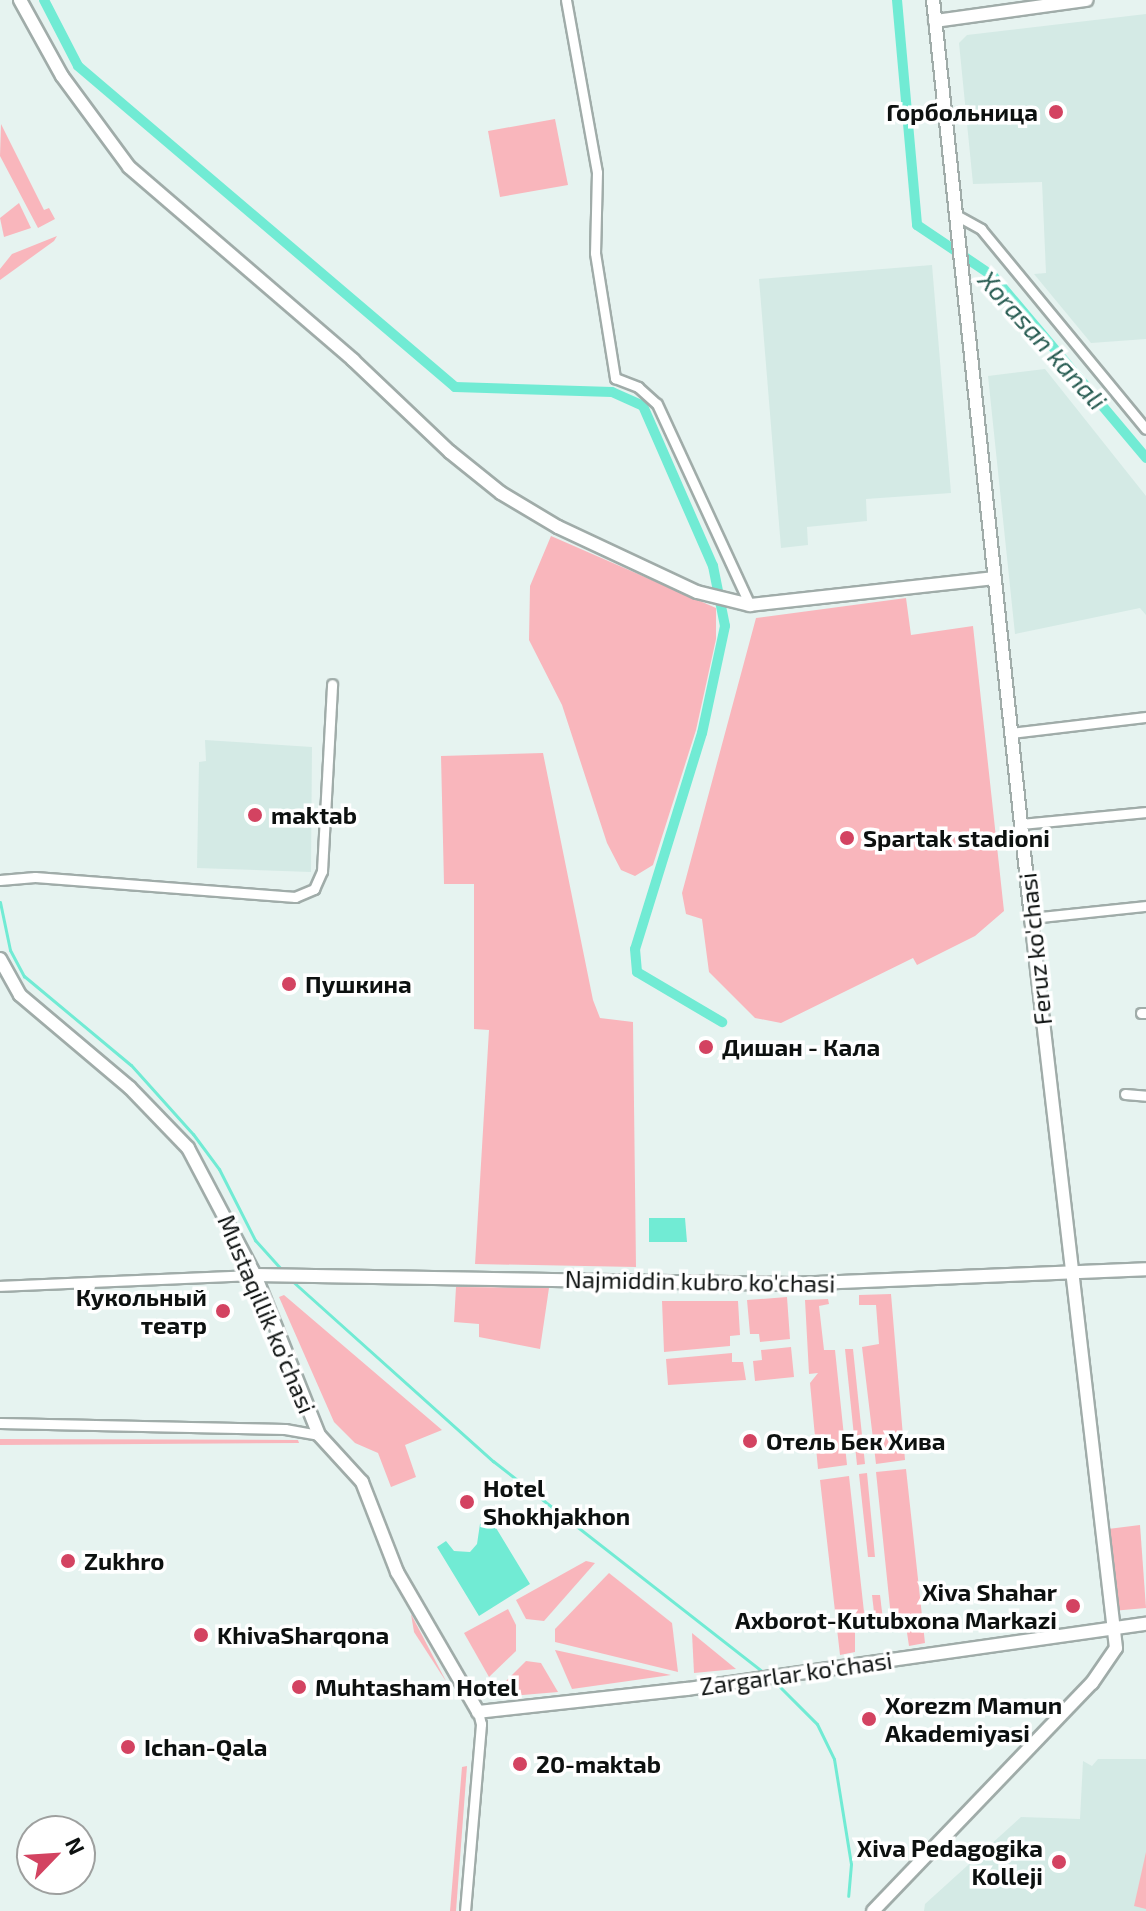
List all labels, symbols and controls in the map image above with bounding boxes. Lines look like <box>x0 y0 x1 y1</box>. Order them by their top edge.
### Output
place label: Горбольница <box>886 98 1038 126</box>
marker: Горбольница <box>1045 101 1067 123</box>
water label: Xorasan kanali <box>972 264 1114 416</box>
place label: maktab <box>271 801 357 829</box>
marker: maktab <box>246 806 264 824</box>
place label: Spartak stadioni <box>863 824 1050 852</box>
marker: Spartak stadioni <box>838 829 856 847</box>
street label: Feruz ko'chasi <box>1013 871 1057 1027</box>
place label: Пушкина <box>305 970 412 998</box>
marker: Пушкина <box>280 975 298 993</box>
place label: Дишан - Кала <box>722 1033 880 1061</box>
marker: Дишан - Кала <box>697 1038 715 1056</box>
street label: Mustaqillik ko'chasi <box>212 1210 322 1418</box>
street label: Najmiddin kubro ko'chasi <box>565 1264 835 1298</box>
place label: Кукольный театр <box>76 1283 207 1339</box>
marker: Кукольный театр <box>214 1302 232 1320</box>
place label: Отель Бек Хива <box>766 1427 946 1455</box>
marker: Отель Бек Хива <box>741 1432 759 1450</box>
place label: Hotel Shokhjakhon <box>483 1474 630 1530</box>
marker: Hotel Shokhjakhon <box>458 1493 476 1511</box>
place label: Zukhro <box>84 1547 164 1575</box>
marker: Zukhro <box>59 1552 77 1570</box>
place label: Xiva Shahar Axborot-Kutubxona Markazi <box>735 1578 1057 1634</box>
marker: Xiva Shahar Axborot-Kutubxona Markazi <box>1064 1597 1082 1615</box>
place label: KhivaSharqona <box>217 1621 389 1649</box>
marker: KhivaSharqona <box>192 1626 210 1644</box>
street label: Zargarlar ko'chasi <box>698 1645 894 1701</box>
place label: Muhtasham Hotel <box>315 1673 518 1701</box>
marker: Muhtasham Hotel <box>290 1678 308 1696</box>
place label: Xorezm Mamun Akademiyasi <box>885 1691 1062 1747</box>
marker: Xorezm Mamun Akademiyasi <box>860 1710 878 1728</box>
place label: Ichan-Qala <box>144 1733 267 1761</box>
marker: Ichan-Qala <box>119 1738 137 1756</box>
place label: 20-maktab <box>536 1750 661 1778</box>
marker: 20-maktab <box>511 1755 529 1773</box>
north arrow <box>16 1815 96 1895</box>
text: N <box>61 1833 91 1858</box>
place label: Xiva Pedagogika Kolleji <box>857 1834 1043 1890</box>
marker: Xiva Pedagogika Kolleji <box>1050 1853 1068 1871</box>

